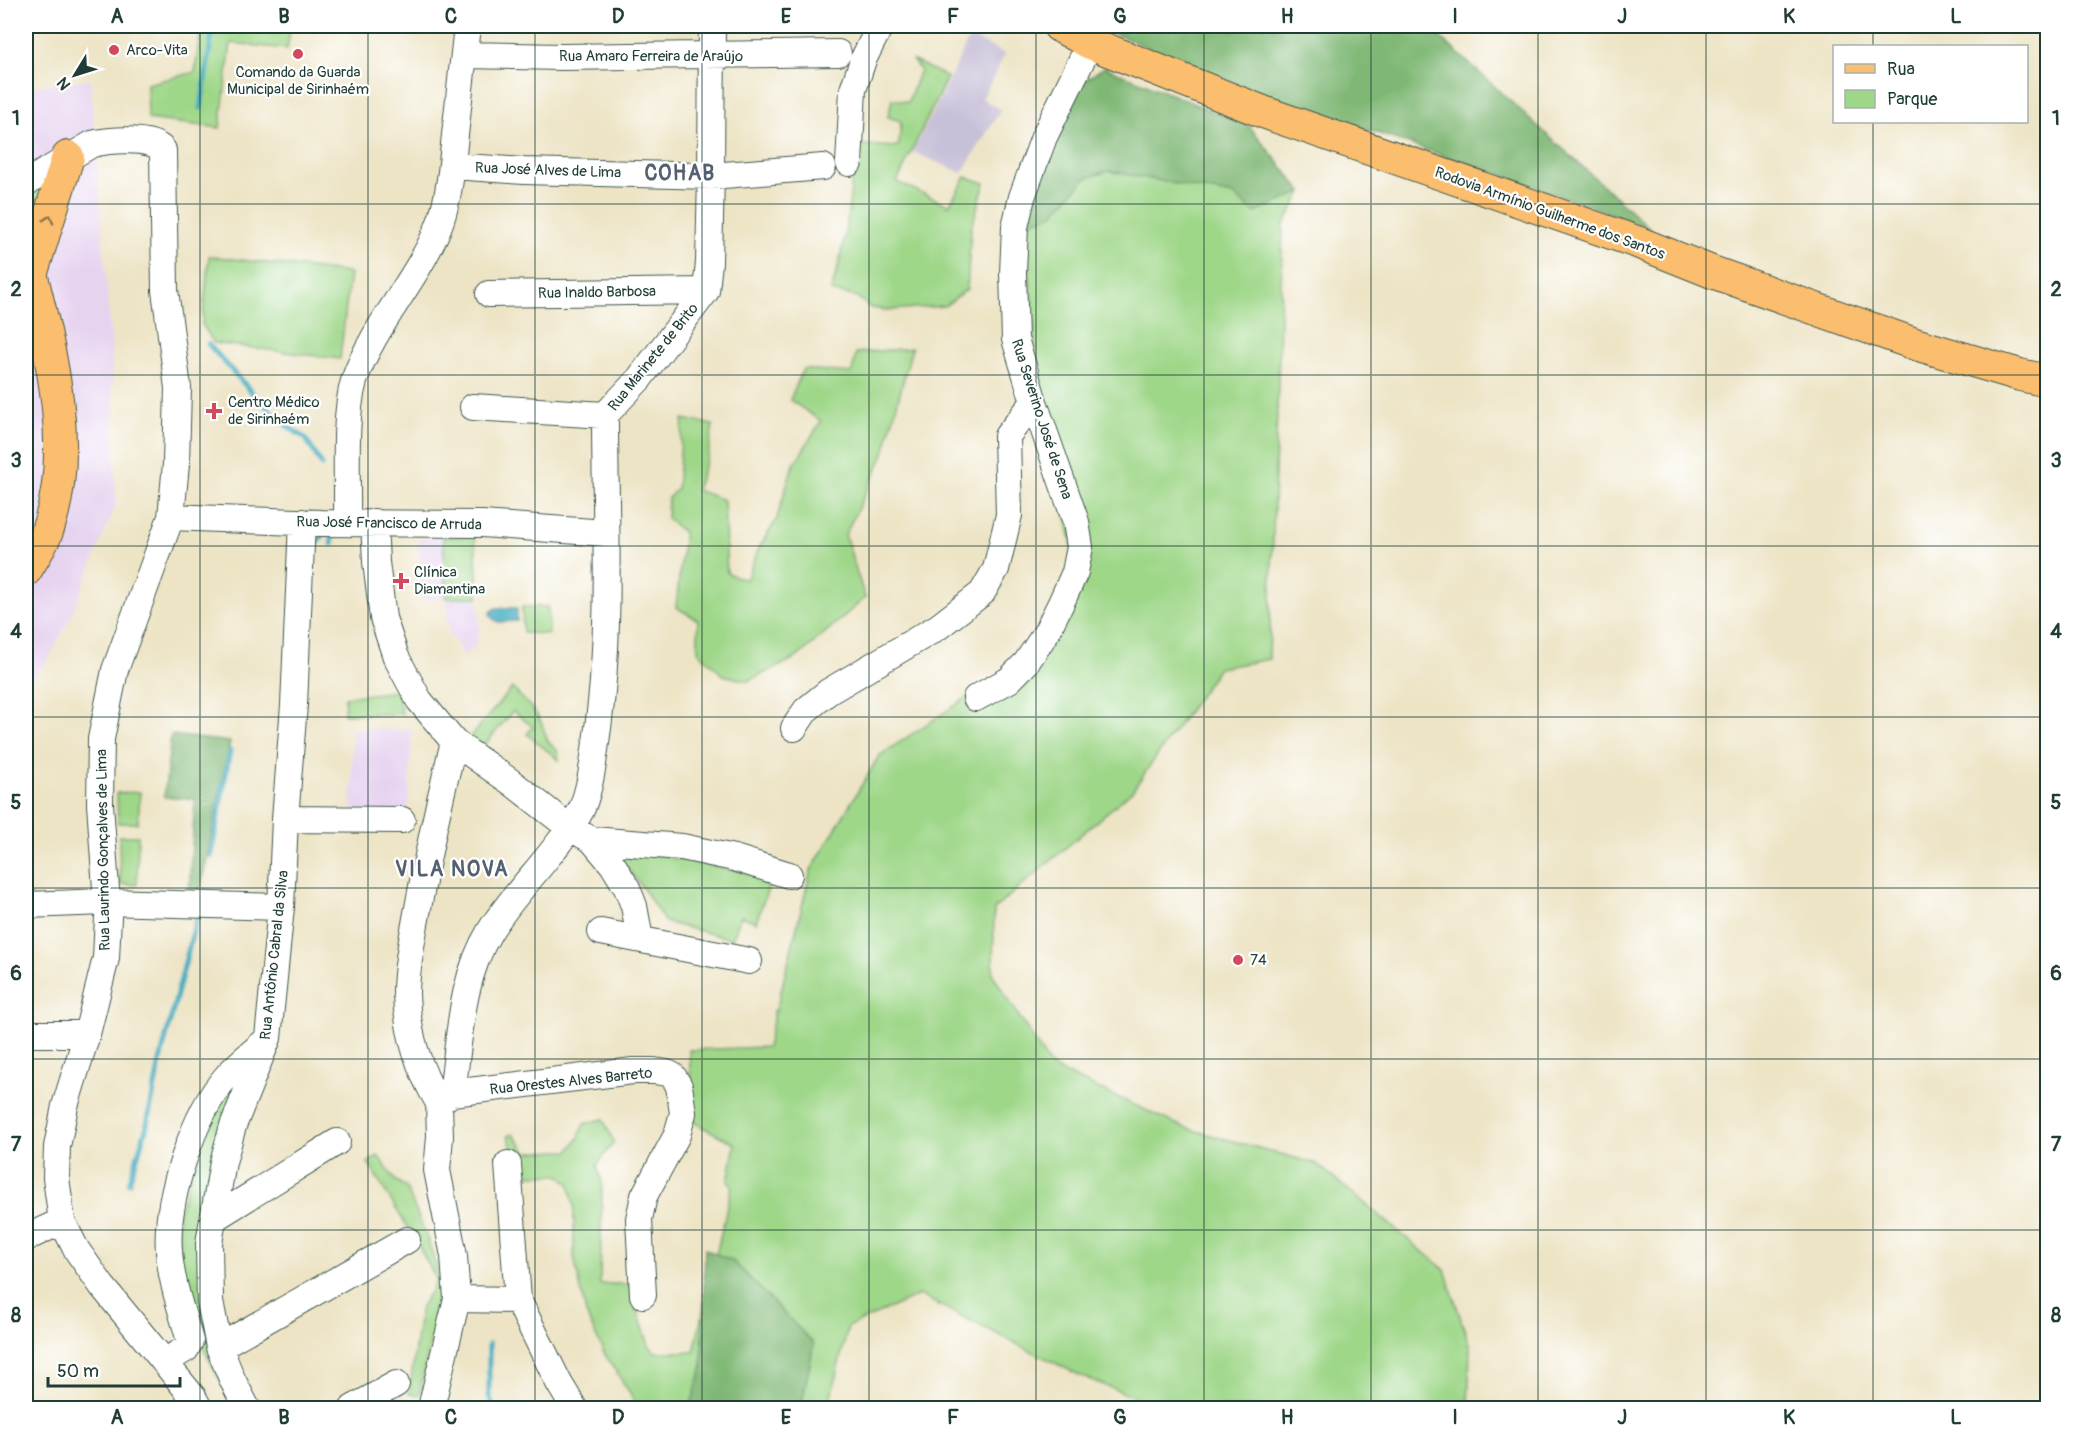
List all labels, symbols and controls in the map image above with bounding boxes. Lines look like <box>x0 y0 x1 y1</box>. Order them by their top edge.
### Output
text: A <box>111 4 124 29</box>
text: B <box>278 4 290 29</box>
text: C <box>445 4 457 29</box>
text: D <box>612 4 625 29</box>
text: E <box>781 4 792 29</box>
text: F <box>947 4 959 29</box>
text: G <box>1113 4 1127 29</box>
text: H <box>1281 4 1294 29</box>
text: I <box>1452 4 1458 29</box>
text: J <box>1617 4 1627 29</box>
text: K <box>1783 4 1795 29</box>
text: L <box>1950 4 1962 29</box>
place label: Arco-Vita <box>126 41 188 60</box>
marker: Arco-Vita <box>107 43 121 57</box>
north arrow <box>45 45 105 105</box>
legend <box>1833 45 2028 123</box>
marker: Comando da Guarda Municipal de Sirinhaém <box>291 47 305 61</box>
street label: Rua Amaro Ferreira de Araújo <box>559 47 743 66</box>
text: Rua <box>1887 58 1915 81</box>
place label: Comando da Guarda Municipal de Sirinhaém <box>227 63 369 99</box>
text: N <box>53 73 75 94</box>
text: Parque <box>1887 88 1937 111</box>
text: 1 <box>12 106 20 131</box>
text: 1 <box>2052 106 2060 131</box>
street label: Rua José Alves de Lima <box>475 158 621 183</box>
district label: COHAB <box>644 160 716 187</box>
street label: Rodovia Armínio Guilherme dos Santos <box>1432 163 1668 264</box>
one-way arrow <box>41 214 54 225</box>
text: 2 <box>10 277 22 302</box>
text: 2 <box>2050 277 2062 302</box>
street label: Rua Inaldo Barbosa <box>538 282 656 303</box>
street label: Rua Marinete de Brito <box>604 299 703 415</box>
street label: Rua Severino José de Sena <box>1007 337 1076 502</box>
place label: Centro Médico de Sirinhaém <box>228 393 320 429</box>
marker: Centro Médico de Sirinhaém <box>205 402 223 420</box>
text: 3 <box>10 448 22 473</box>
text: 3 <box>2050 448 2062 473</box>
street label: Rua José Francisco de Arruda <box>296 512 482 535</box>
place label: Clínica Diamantina <box>414 563 485 599</box>
marker: Clínica Diamantina <box>392 572 410 590</box>
text: 4 <box>10 619 22 644</box>
text: 4 <box>2050 619 2062 644</box>
street label: Rua Laurindo Gonçalves de Lima <box>92 749 115 951</box>
text: 5 <box>11 790 22 815</box>
text: 5 <box>2051 790 2062 815</box>
district label: VILA NOVA <box>395 856 509 883</box>
street label: Rua Antônio Cabral da Silva <box>256 869 293 1041</box>
place label: 74 <box>1250 951 1267 970</box>
marker: 74 <box>1231 953 1245 967</box>
text: 6 <box>10 961 22 986</box>
text: 6 <box>2050 961 2062 986</box>
street label: Rua Orestes Alves Barreto <box>489 1064 653 1099</box>
text: 7 <box>11 1132 22 1157</box>
text: 7 <box>2051 1132 2062 1157</box>
text: 8 <box>11 1303 21 1328</box>
text: 8 <box>2051 1303 2061 1328</box>
scale bar <box>48 1350 180 1388</box>
text: 50 m <box>57 1360 99 1383</box>
text: A <box>111 1405 124 1430</box>
text: B <box>278 1405 290 1430</box>
text: C <box>445 1405 457 1430</box>
text: D <box>612 1405 625 1430</box>
text: E <box>781 1405 792 1430</box>
text: F <box>947 1405 959 1430</box>
text: G <box>1113 1405 1127 1430</box>
text: H <box>1281 1405 1294 1430</box>
text: I <box>1452 1405 1458 1430</box>
text: J <box>1617 1405 1627 1430</box>
text: K <box>1783 1405 1795 1430</box>
text: L <box>1950 1405 1962 1430</box>

